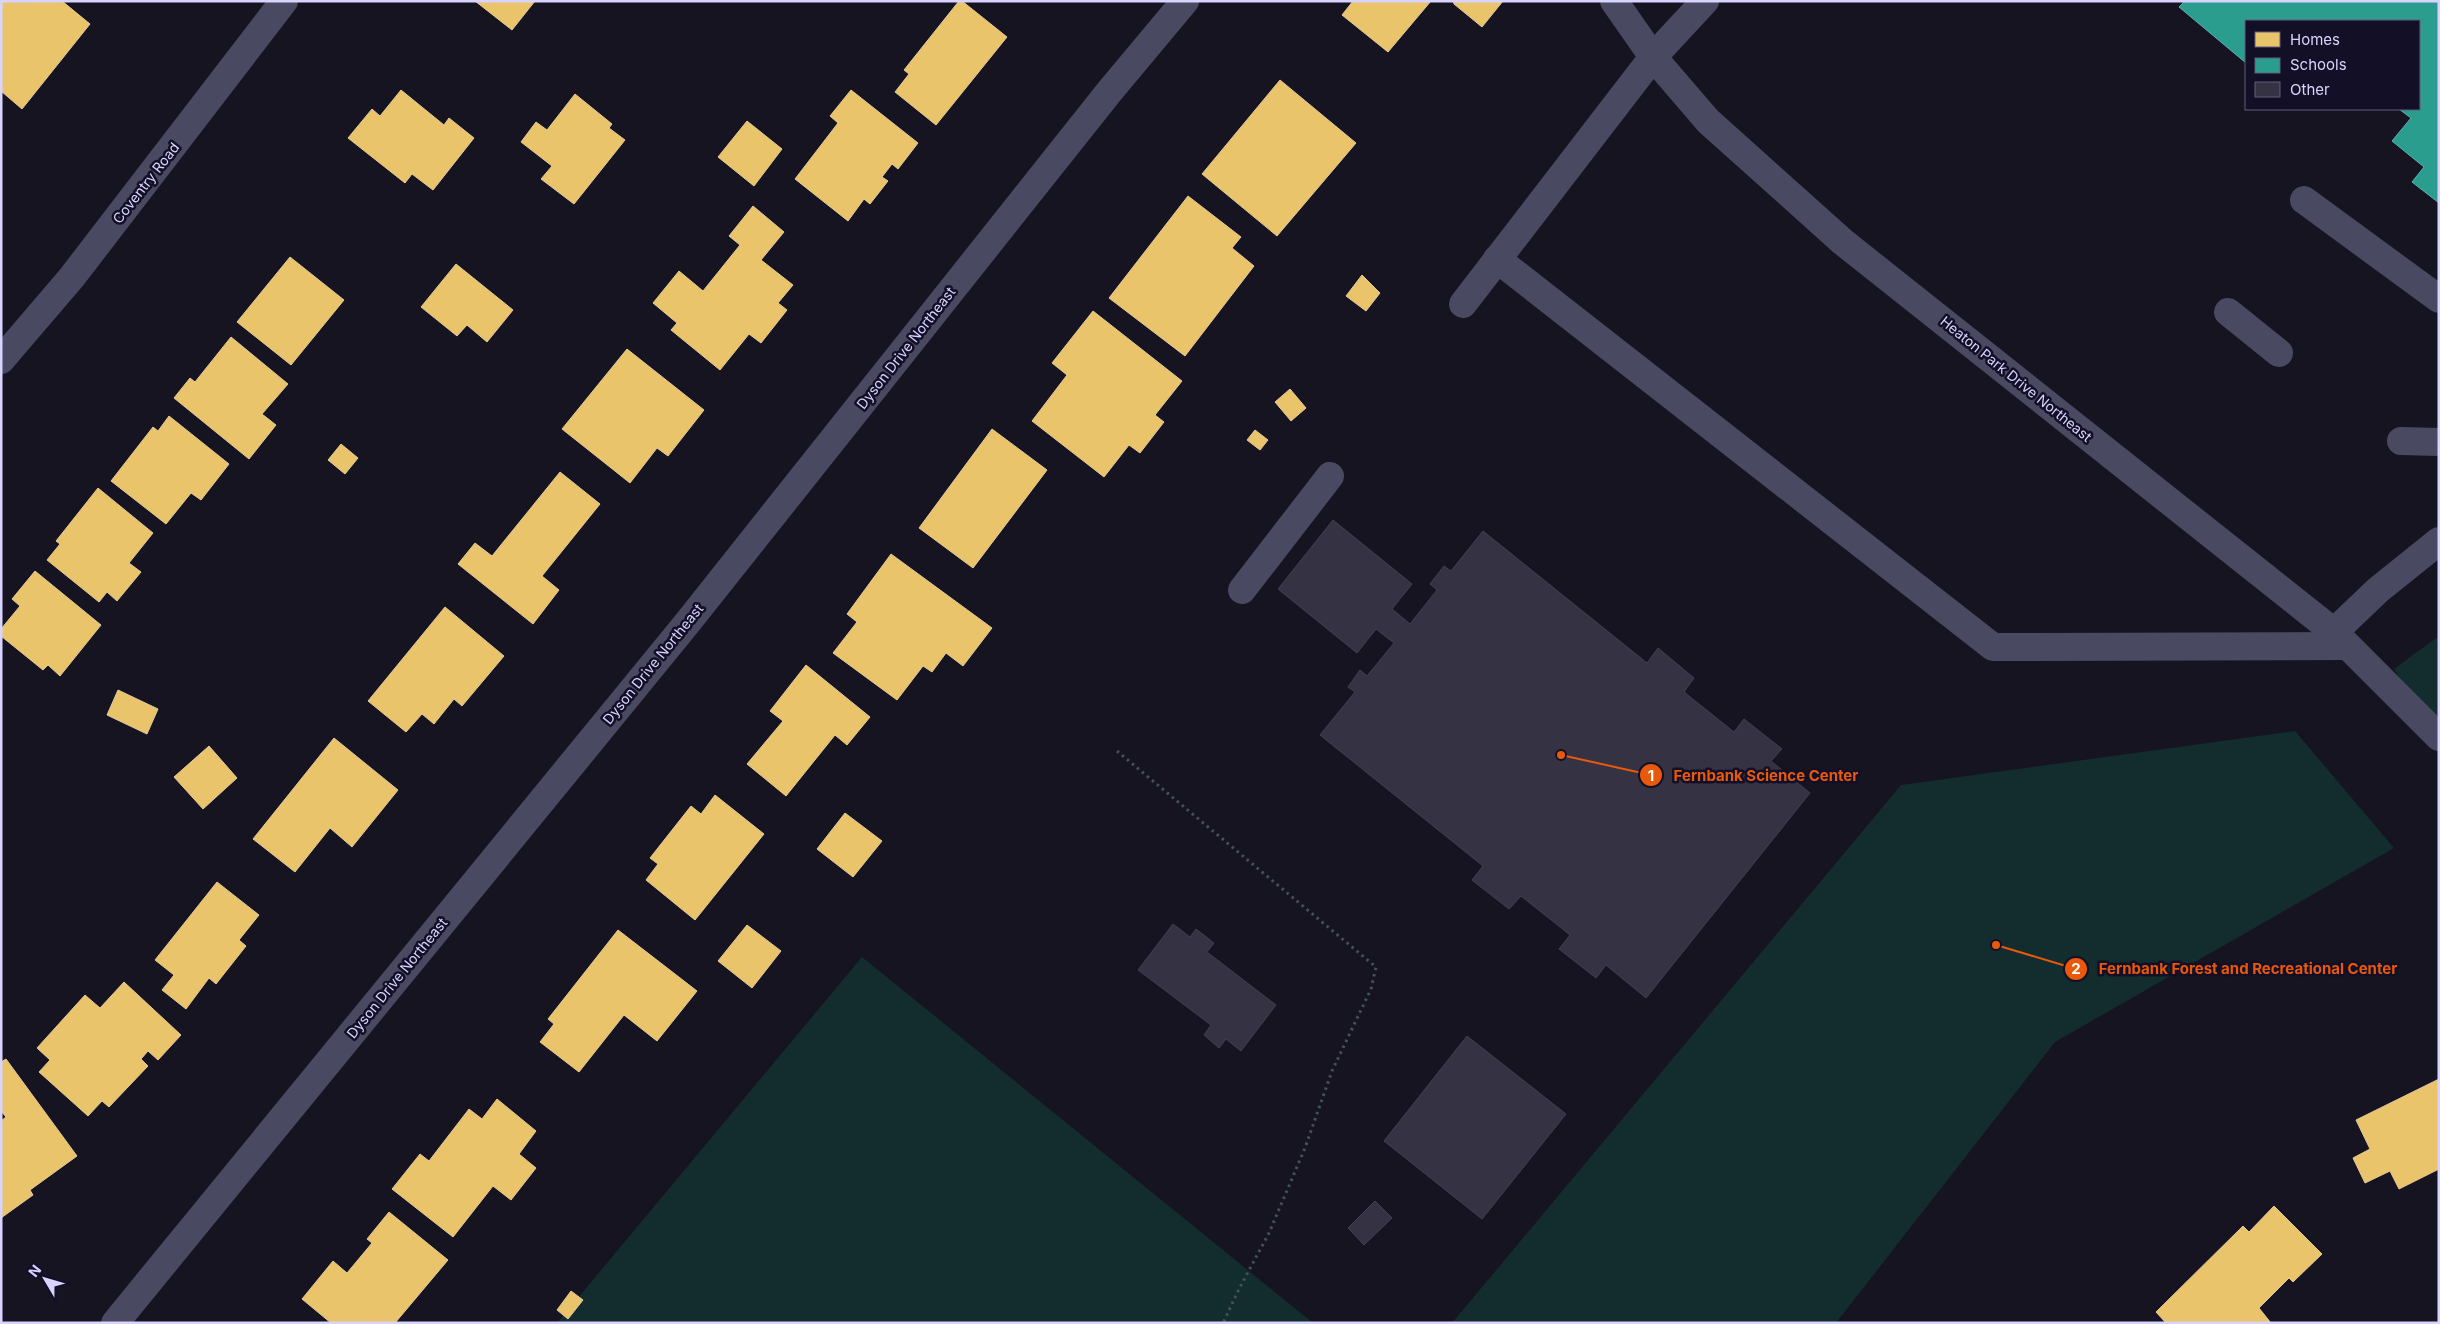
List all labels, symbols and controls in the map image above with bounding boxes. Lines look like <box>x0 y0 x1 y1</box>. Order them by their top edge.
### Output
legend <box>2245 20 2420 110</box>
text: Homes <box>2290 30 2340 49</box>
text: Schools <box>2290 55 2347 74</box>
text: Other <box>2290 80 2330 99</box>
street label: Coventry Road <box>109 139 182 227</box>
street label: Dyson Drive Northeast <box>853 283 959 412</box>
street label: Heaton Park Drive Northeast <box>1937 312 2096 445</box>
street label: Dyson Drive Northeast <box>599 600 707 727</box>
callout: Fernbank Science Center <box>1639 760 1869 790</box>
text: 1 <box>1648 766 1654 785</box>
text: Fernbank Science Center <box>1674 766 1858 785</box>
street label: Dyson Drive Northeast <box>343 914 451 1041</box>
callout: Fernbank Forest and Recreational Center <box>2063 954 2407 984</box>
text: 2 <box>2071 959 2081 978</box>
text: Fernbank Forest and Recreational Center <box>2099 959 2397 978</box>
north arrow <box>20 1254 70 1304</box>
text: N <box>24 1261 44 1280</box>

